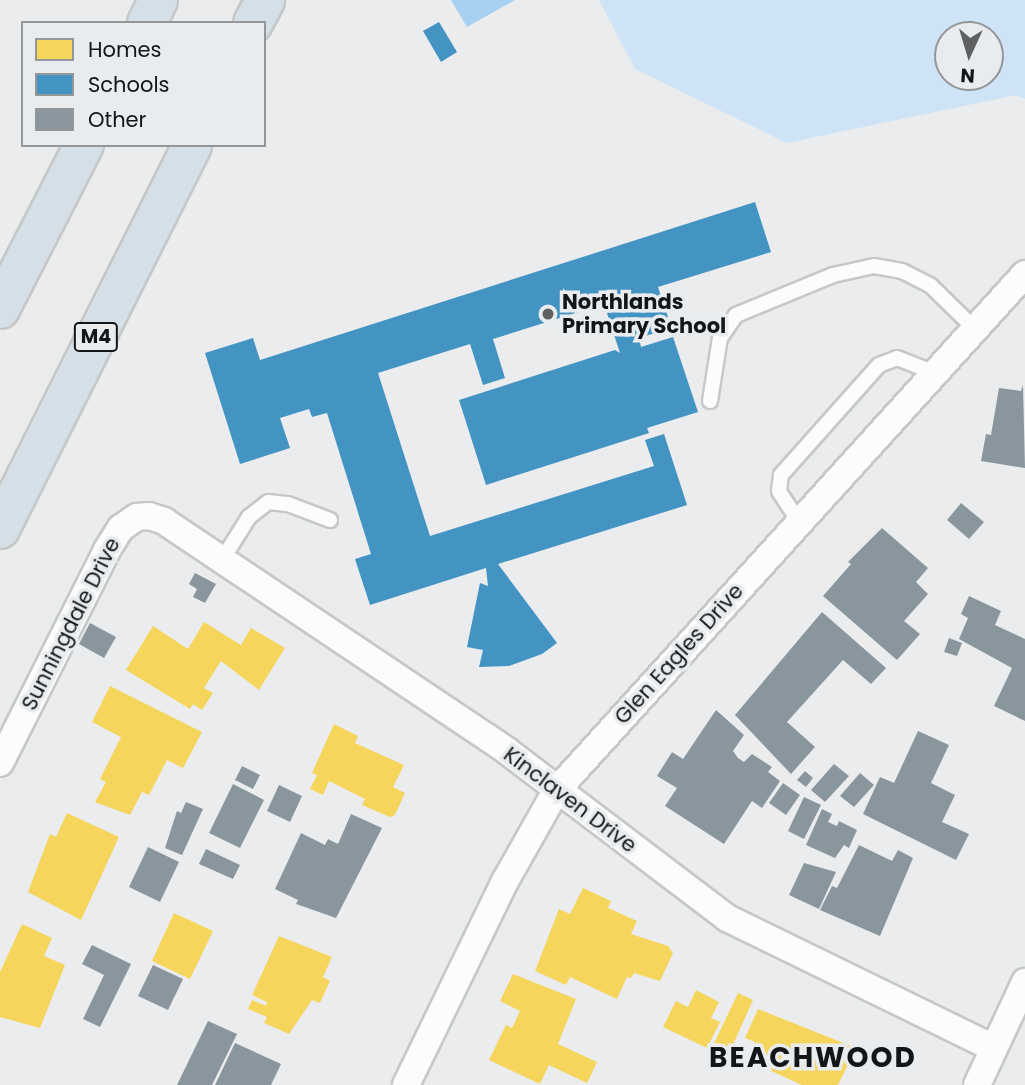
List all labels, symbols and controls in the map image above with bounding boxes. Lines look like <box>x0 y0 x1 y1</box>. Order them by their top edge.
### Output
legend <box>21 21 266 147</box>
north arrow <box>934 21 1004 91</box>
text: Homes <box>88 35 162 64</box>
text: N <box>960 61 976 89</box>
text: Schools <box>88 70 170 99</box>
text: Other <box>88 105 146 134</box>
place label: Northlands Primary School <box>562 289 726 339</box>
marker: Northlands Primary School <box>540 306 556 322</box>
road number: M4 <box>73 322 119 352</box>
street label: Sunningdale Drive <box>17 534 125 714</box>
street label: Glen Eagles Drive <box>609 579 749 729</box>
street label: Kinclaven Drive <box>499 742 641 858</box>
district label: BEACHWOOD <box>710 1041 916 1075</box>

